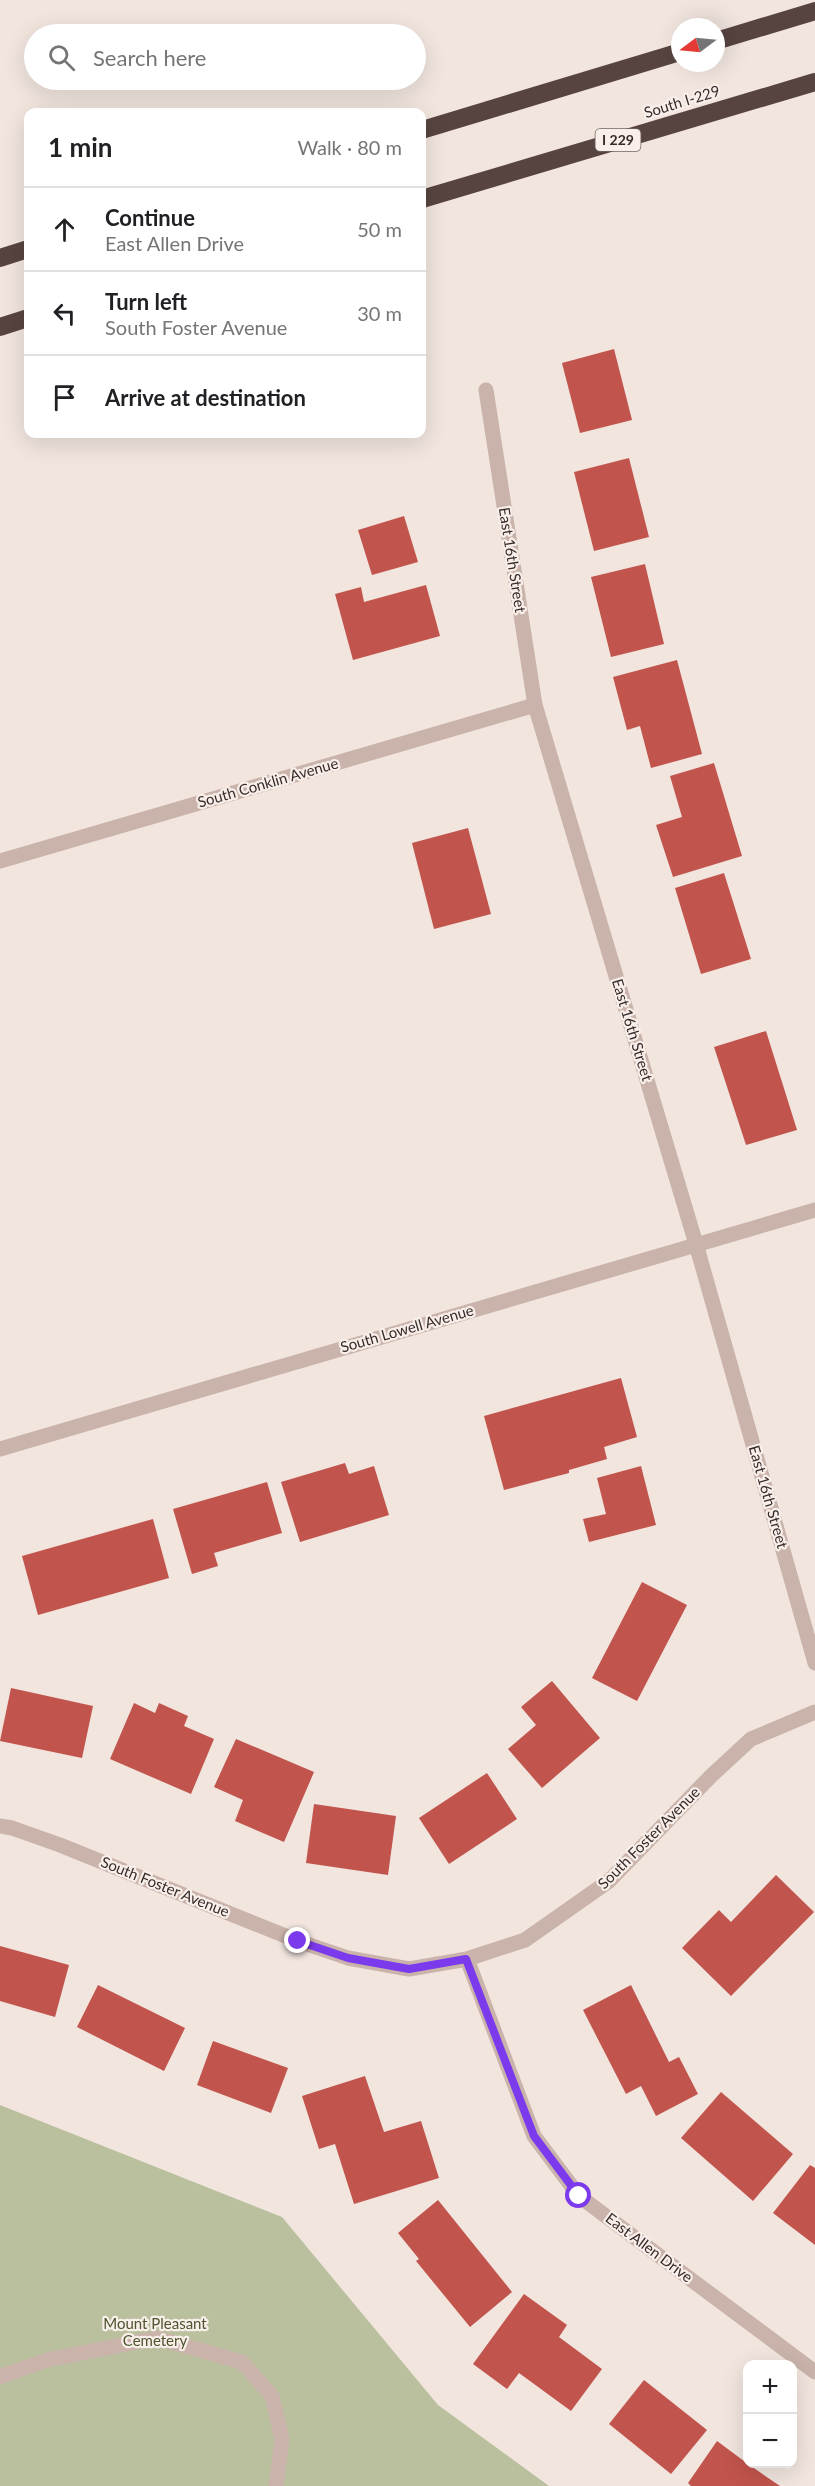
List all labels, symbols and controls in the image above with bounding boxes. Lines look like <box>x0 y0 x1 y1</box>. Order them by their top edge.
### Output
north arrow <box>671 18 725 72</box>
search box <box>24 24 426 90</box>
icon: search <box>45 41 78 74</box>
text: Search here <box>93 44 206 71</box>
street label: South I-229 <box>642 81 722 121</box>
road number: I 229 <box>596 129 640 151</box>
text: 1 min <box>48 131 112 163</box>
text: Walk · 80 m <box>297 135 402 159</box>
text: Continue <box>105 204 195 231</box>
icon: ahead <box>48 213 81 246</box>
text: 50 m <box>357 217 402 241</box>
text: East Allen Drive <box>105 231 244 255</box>
text: Turn left <box>105 288 187 315</box>
icon: left <box>48 297 81 330</box>
text: 30 m <box>357 301 402 325</box>
text: South Foster Avenue <box>105 315 287 339</box>
icon: arrive <box>48 381 81 414</box>
text: Arrive at destination <box>105 384 306 411</box>
street label: East 16th Street <box>496 506 530 614</box>
street label: South Conklin Avenue <box>195 753 340 811</box>
street label: East 16th Street <box>609 976 657 1084</box>
street label: South Lowell Avenue <box>338 1300 475 1356</box>
street label: East 16th Street <box>746 1443 792 1551</box>
street label: South Foster Avenue <box>594 1783 703 1892</box>
street label: South Foster Avenue <box>99 1852 232 1920</box>
route end <box>284 1927 310 1953</box>
route start <box>565 2182 591 2208</box>
street label: East Allen Drive <box>603 2209 697 2286</box>
park label: Mount Pleasant Cemetery <box>103 2314 207 2349</box>
map controls <box>743 2360 797 2468</box>
button: + <box>743 2360 797 2414</box>
button: − <box>743 2414 797 2468</box>

